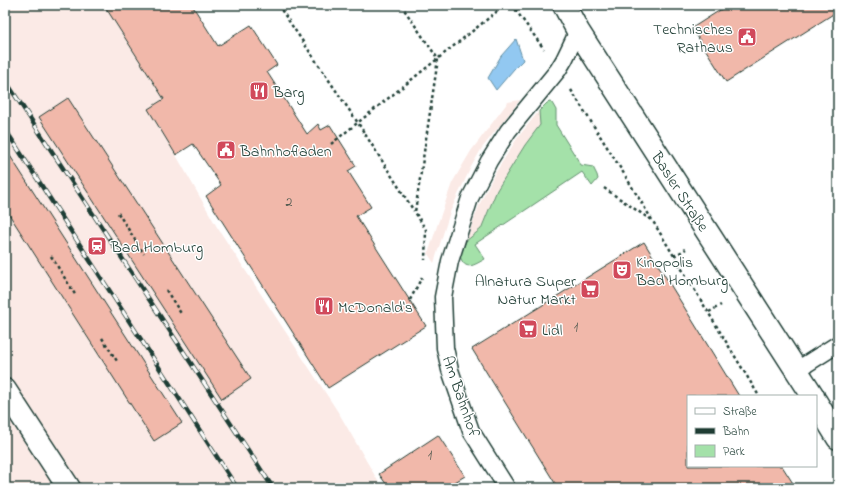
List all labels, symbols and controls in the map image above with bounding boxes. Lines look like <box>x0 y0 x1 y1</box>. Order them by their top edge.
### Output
place label: Technisches Rathaus <box>653 18 733 60</box>
public building icon: Technisches Rathaus <box>736 26 758 48</box>
restaurant icon: Barg <box>248 80 270 102</box>
place label: Barg <box>272 81 305 105</box>
public building icon: Bahnhofladen <box>215 139 237 161</box>
place label: Bahnhofladen <box>239 140 332 164</box>
street label: Basler Straße <box>644 146 715 238</box>
house number: 2 <box>286 192 293 213</box>
station icon: Bad Homburg <box>86 235 108 257</box>
place label: Bad Homburg <box>110 236 203 260</box>
place label: Kinopolis Bad Homburg <box>635 251 728 293</box>
theatre icon: Kinopolis Bad Homburg <box>611 259 633 281</box>
place label: Alnatura Super Natur Markt <box>475 270 577 312</box>
supermarket icon: Alnatura Super Natur Markt <box>579 278 601 300</box>
restaurant icon: McDonald's <box>313 295 335 317</box>
place label: McDonald's <box>338 296 413 320</box>
house number: 1 <box>574 317 579 338</box>
supermarket icon: Lidl <box>517 318 539 340</box>
place label: Lidl <box>542 319 563 343</box>
street label: Am Bahnhof <box>435 353 485 441</box>
legend <box>687 395 817 467</box>
text: Straße <box>723 403 757 421</box>
text: Bahn <box>722 423 749 441</box>
text: Park <box>723 443 745 461</box>
house number: 1 <box>428 445 433 466</box>

